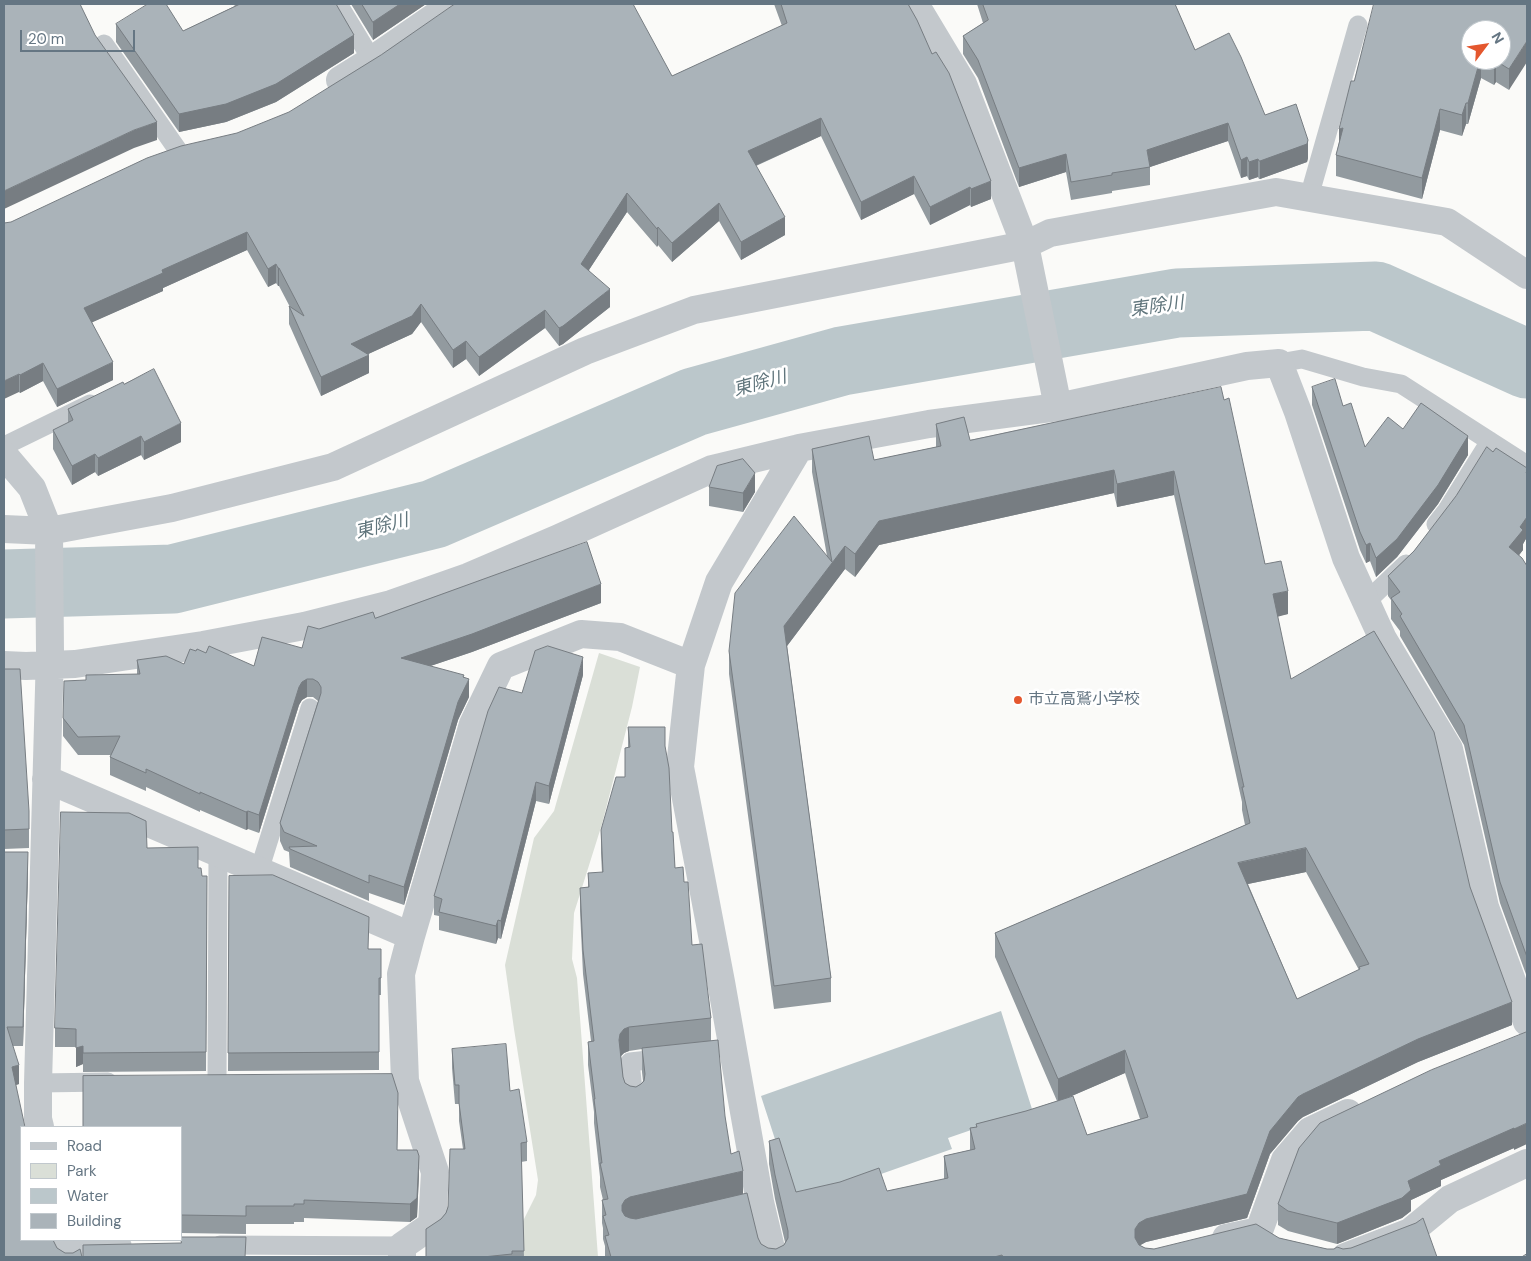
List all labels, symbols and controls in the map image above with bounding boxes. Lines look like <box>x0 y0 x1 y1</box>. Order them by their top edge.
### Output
scale bar <box>22 20 138 52</box>
north arrow <box>1461 20 1511 70</box>
text: 20 m <box>28 29 64 49</box>
text: N <box>1488 29 1508 47</box>
water label: 東除川 <box>1129 293 1185 321</box>
water label: 東除川 <box>731 367 789 401</box>
water label: 東除川 <box>353 510 411 544</box>
place label: 市立高鷲小学校 <box>1028 690 1140 710</box>
marker: 市立高鷲小学校 <box>1012 694 1024 706</box>
legend <box>20 1126 182 1241</box>
text: Road <box>67 1136 102 1156</box>
text: Park <box>67 1161 97 1181</box>
text: Water <box>67 1186 108 1206</box>
text: Building <box>67 1211 122 1231</box>

